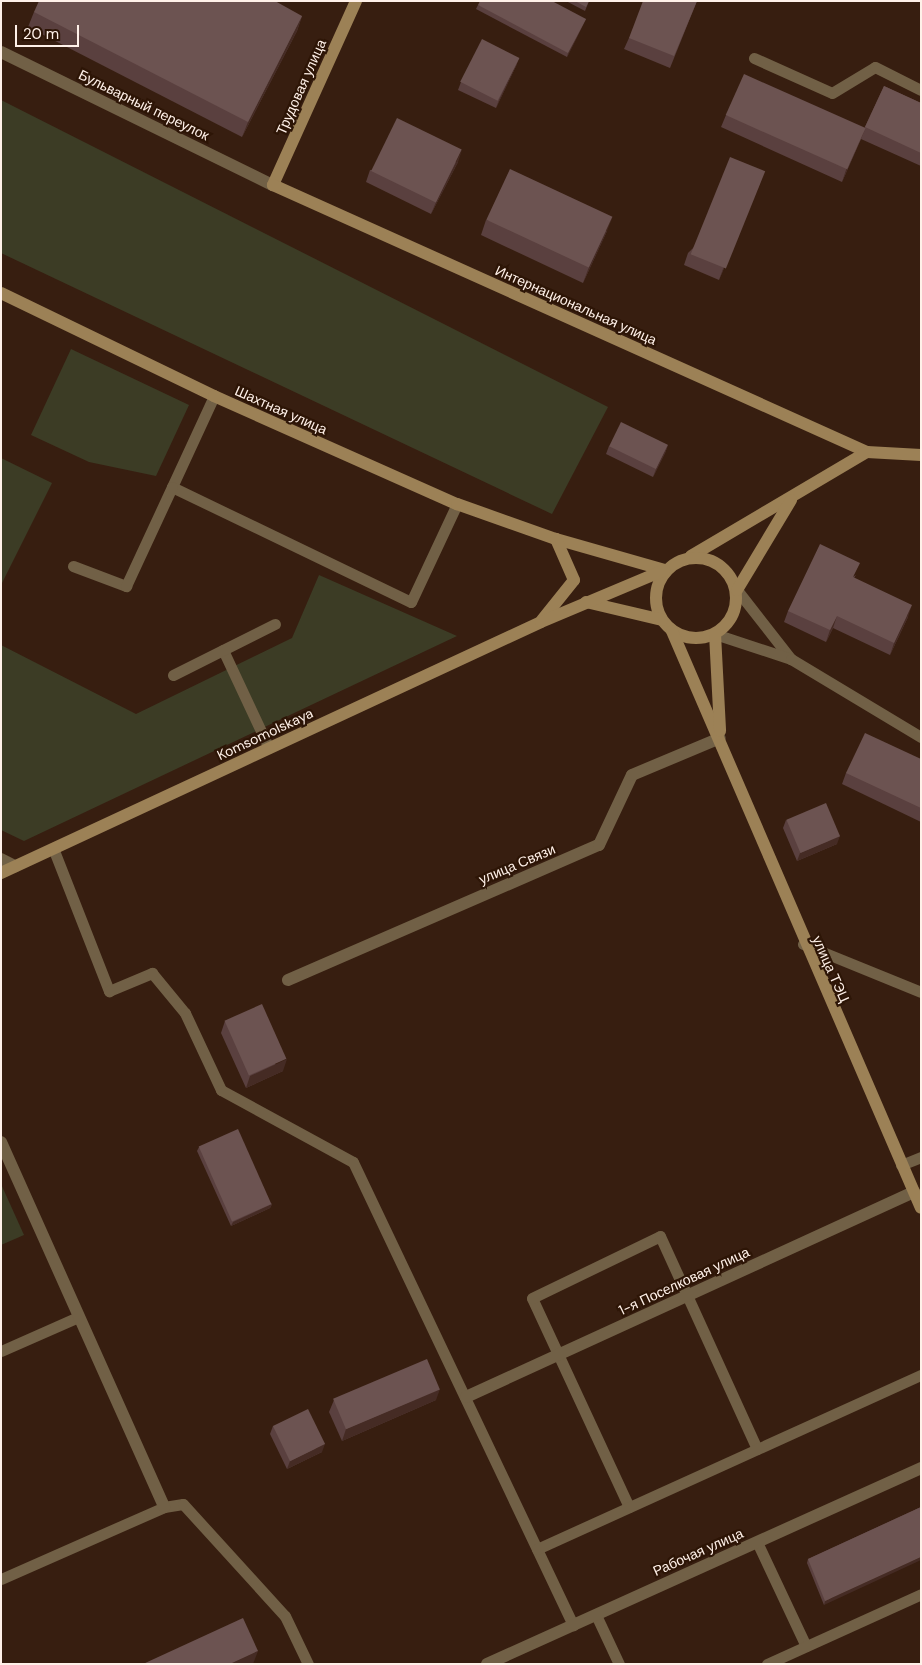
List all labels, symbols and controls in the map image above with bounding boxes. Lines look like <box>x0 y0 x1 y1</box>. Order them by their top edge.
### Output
scale bar <box>18 15 81 47</box>
text: 20 m <box>23 24 59 44</box>
street label: Трудовая улица <box>272 37 330 137</box>
street label: Бульварный переулок <box>76 66 212 144</box>
street label: Интернациональная улица <box>493 262 659 348</box>
street label: Шахтная улица <box>232 382 330 438</box>
street label: Komsomolskaya <box>214 704 316 764</box>
street label: улица Связи <box>476 840 558 888</box>
street label: улица ТЭЦ <box>809 933 853 1005</box>
street label: 1-я Поселковая улица <box>616 1243 752 1319</box>
street label: Рабочая улица <box>650 1525 746 1579</box>

